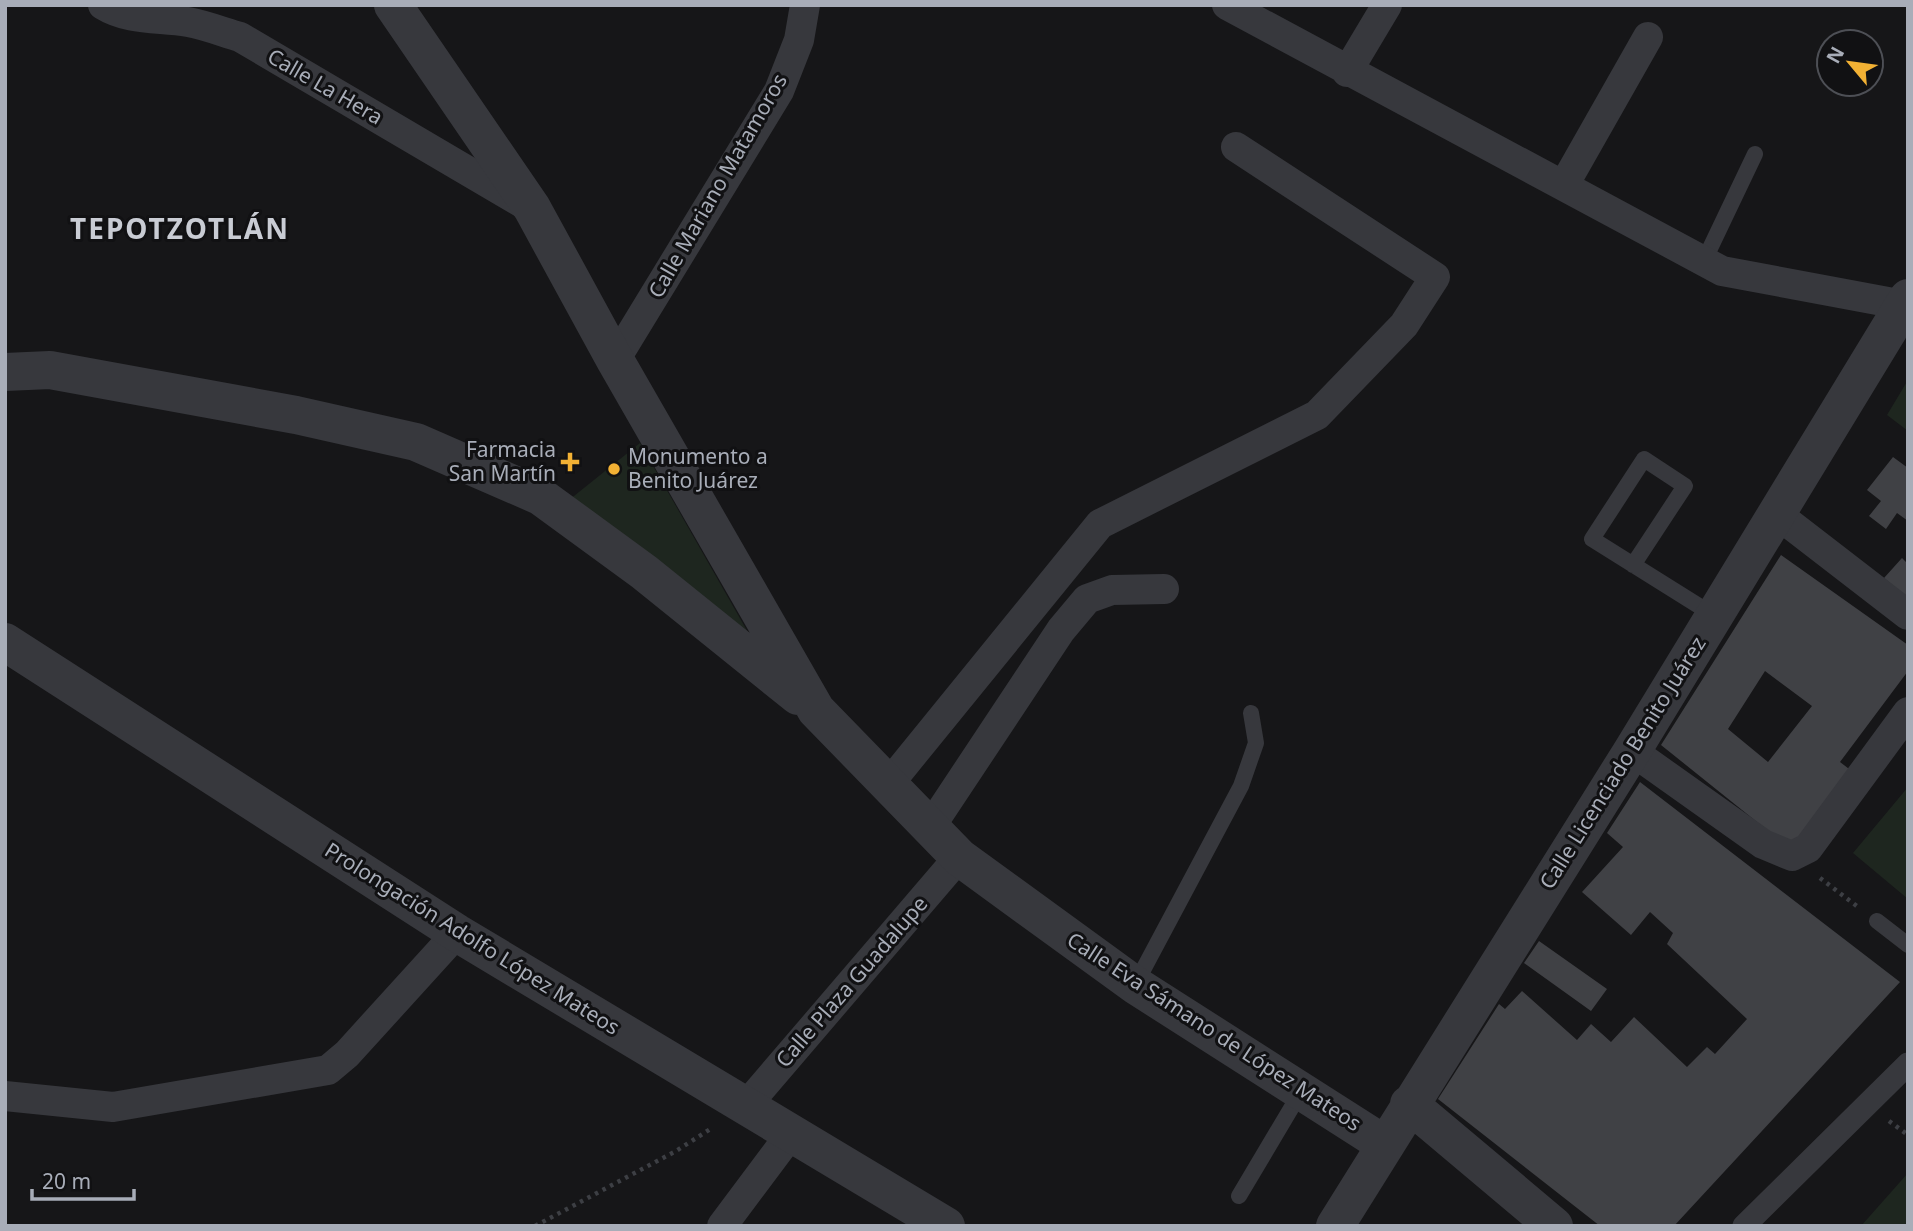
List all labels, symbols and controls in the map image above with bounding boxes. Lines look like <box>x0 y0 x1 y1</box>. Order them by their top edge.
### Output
north arrow <box>1815 28 1885 98</box>
street label: Calle La Hera <box>263 42 388 130</box>
text: N <box>1820 42 1850 68</box>
street label: Calle Mariano Matamoros <box>641 68 793 303</box>
district label: TEPOTZOTLÁN <box>70 209 290 247</box>
place label: Farmacia San Martín <box>449 435 556 487</box>
place label: Monumento a Benito Juárez <box>628 442 768 494</box>
marker: Farmacia San Martín <box>562 454 578 470</box>
marker: Monumento a Benito Juárez <box>606 461 622 477</box>
street label: Calle Licenciado Benito Juárez <box>1533 631 1712 894</box>
street label: Prolongación Adolfo López Mateos <box>320 836 625 1041</box>
street label: Calle Plaza Guadalupe <box>769 890 933 1073</box>
street label: Calle Eva Sámano de López Mateos <box>1062 925 1367 1137</box>
scale bar <box>32 1158 133 1202</box>
text: 20 m <box>42 1167 91 1195</box>

